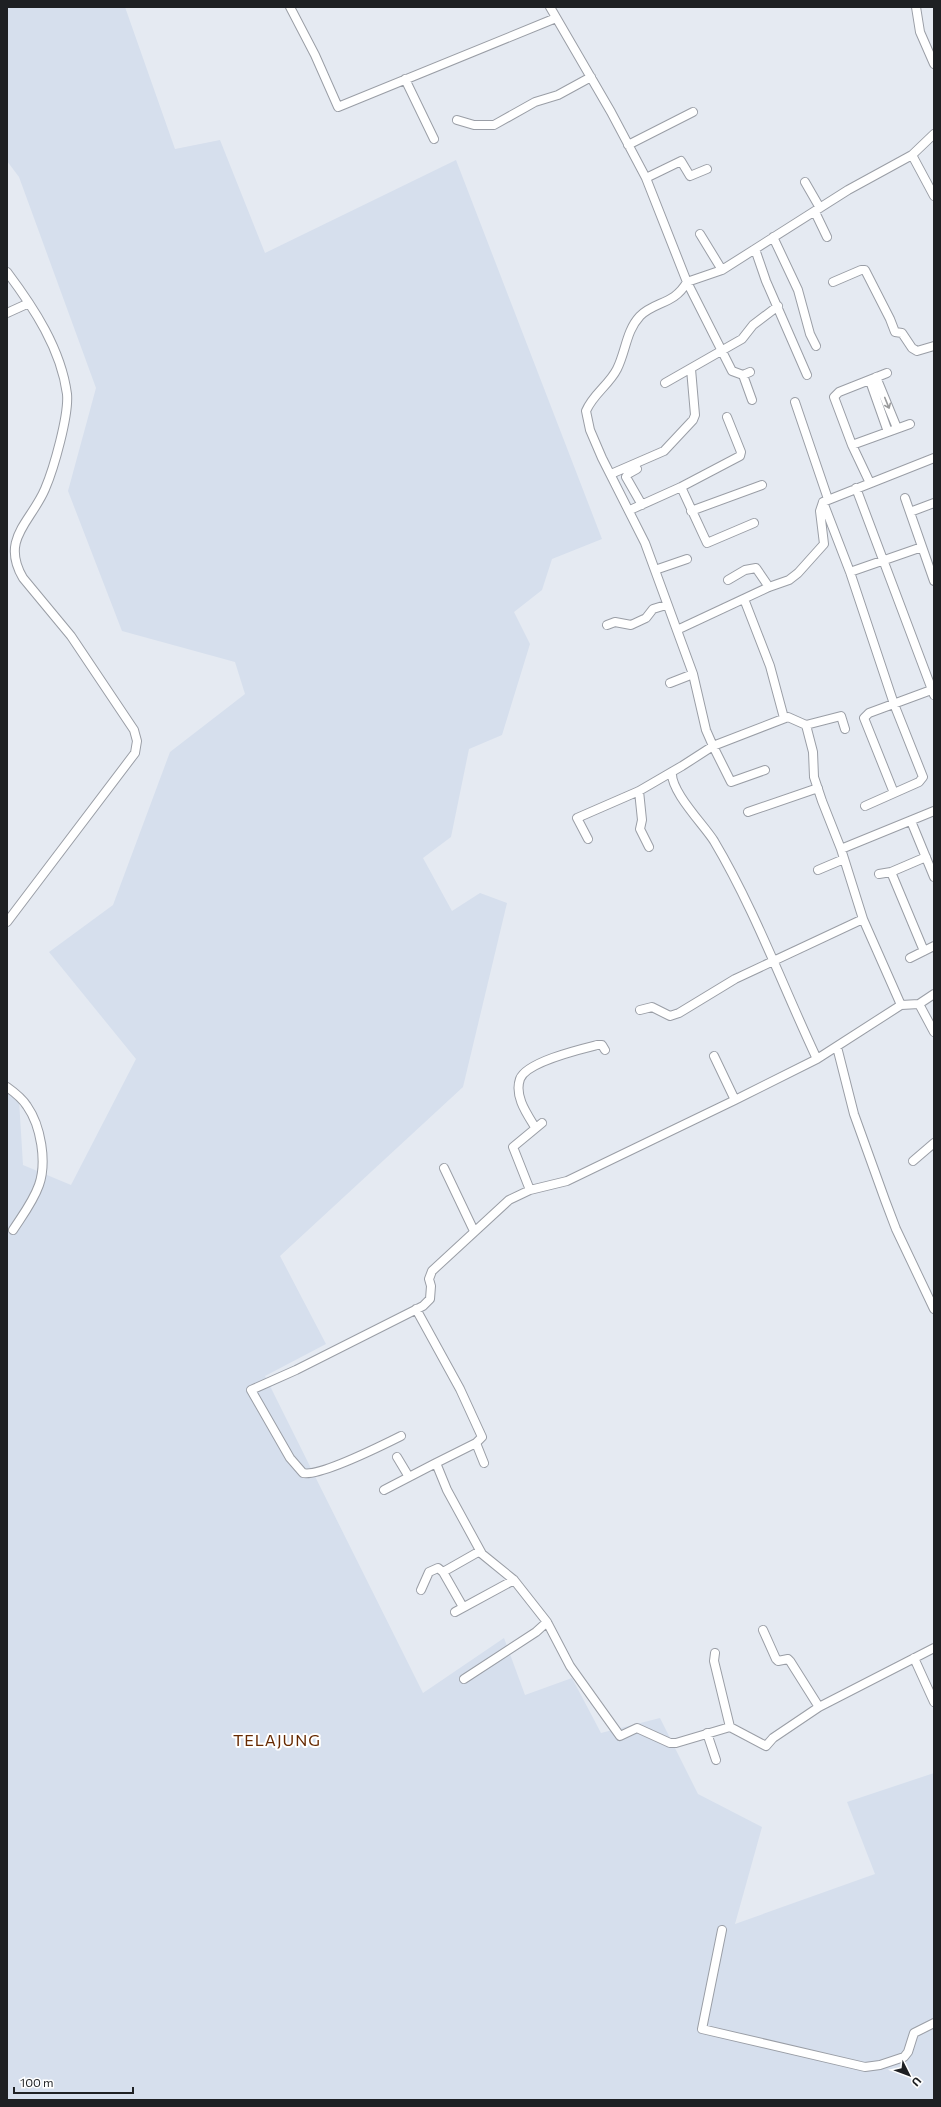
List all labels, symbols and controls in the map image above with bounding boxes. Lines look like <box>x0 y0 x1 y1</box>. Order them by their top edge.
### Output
one-way arrow <box>883 396 891 408</box>
district label: TELAJUNG <box>233 1730 321 1749</box>
north arrow <box>889 2055 929 2095</box>
scale bar <box>14 2069 133 2095</box>
text: 100 m <box>20 2075 54 2089</box>
text: U <box>909 2075 924 2089</box>

